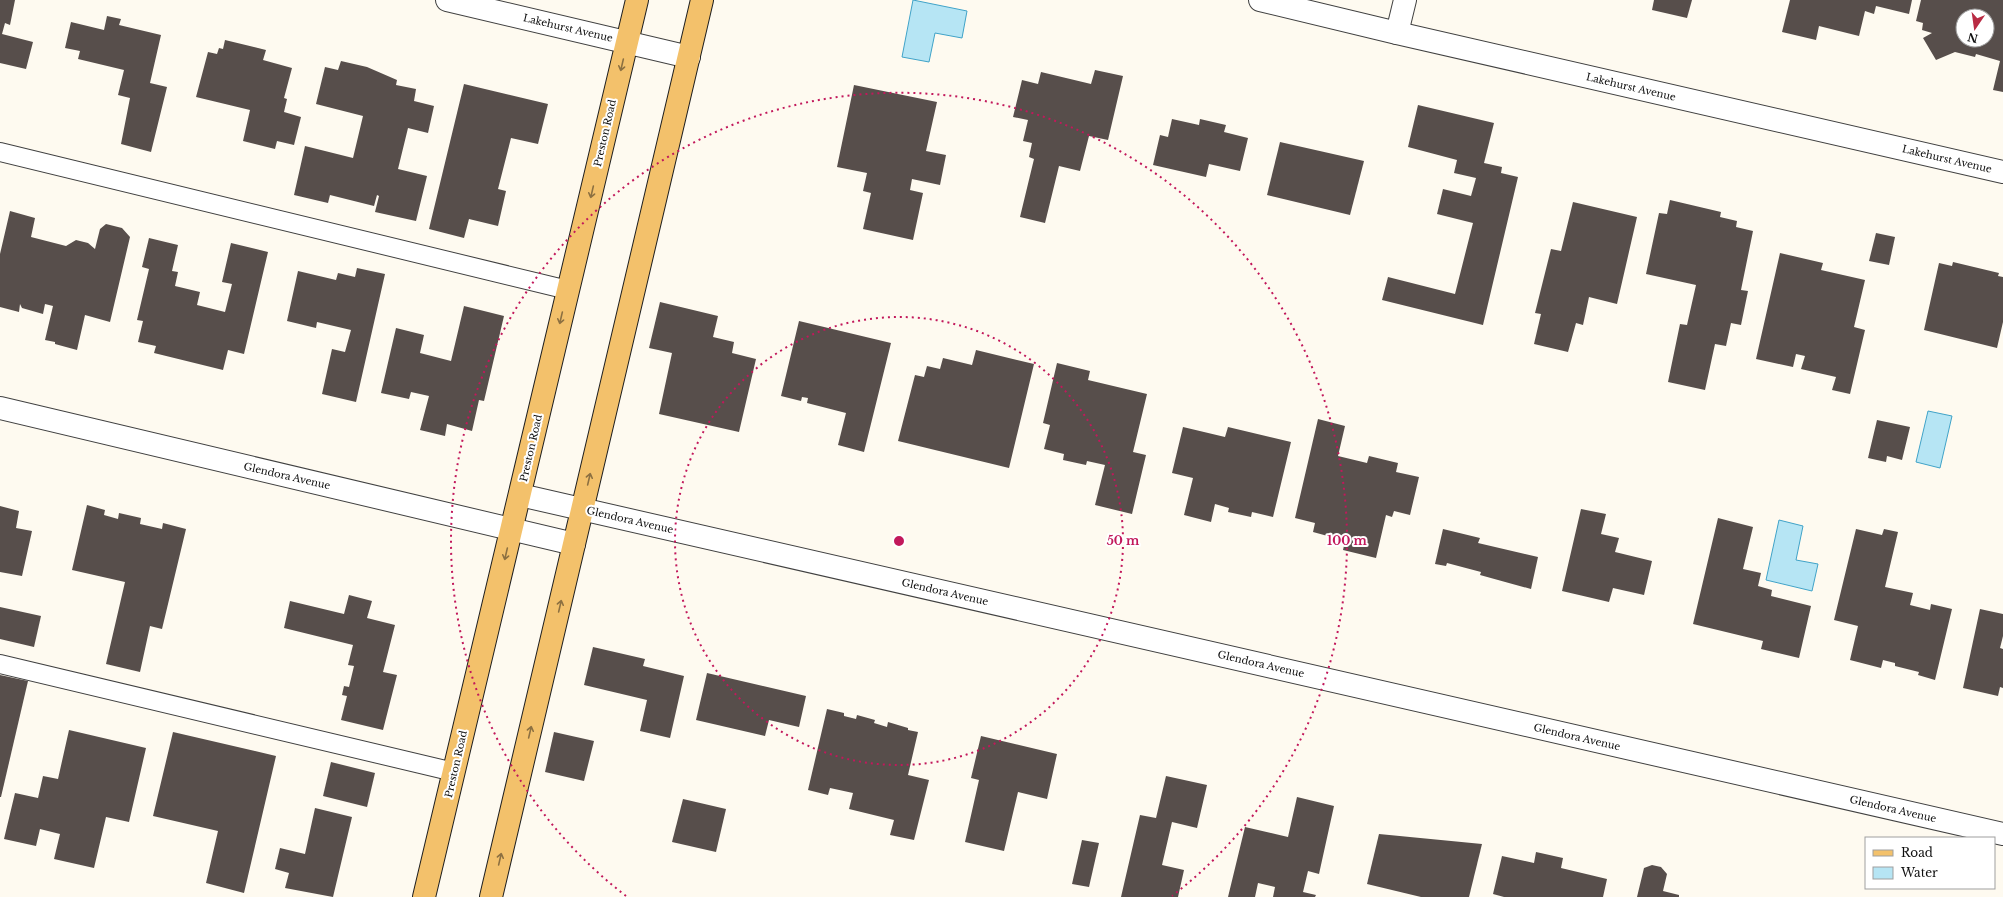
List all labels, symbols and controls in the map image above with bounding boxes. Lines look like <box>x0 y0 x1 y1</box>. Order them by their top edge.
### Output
north arrow <box>1955 8 1995 48</box>
street label: Lakehurst Avenue <box>522 11 614 45</box>
text: N <box>1965 30 1979 46</box>
one-way arrow <box>617 58 625 71</box>
street label: Lakehurst Avenue <box>1585 70 1677 104</box>
street label: Preston Road <box>591 98 619 168</box>
street label: Lakehurst Avenue <box>1901 142 1993 176</box>
one-way arrow <box>587 185 595 198</box>
one-way arrow <box>557 311 565 324</box>
street label: Preston Road <box>517 413 545 483</box>
street label: Glendora Avenue <box>242 460 332 492</box>
one-way arrow <box>586 473 594 486</box>
street label: Glendora Avenue <box>585 504 675 536</box>
text: 50 m <box>1107 533 1140 548</box>
text: 100 m <box>1327 533 1368 548</box>
centre of rings <box>892 534 906 548</box>
one-way arrow <box>501 547 509 560</box>
street label: Glendora Avenue <box>900 576 990 608</box>
one-way arrow <box>556 600 564 613</box>
street label: Glendora Avenue <box>1216 648 1306 680</box>
street label: Glendora Avenue <box>1532 721 1622 753</box>
one-way arrow <box>526 726 534 739</box>
street label: Preston Road <box>442 729 470 799</box>
street label: Glendora Avenue <box>1848 793 1938 825</box>
legend <box>1865 837 1995 889</box>
text: Road <box>1901 845 1933 860</box>
one-way arrow <box>497 853 505 866</box>
text: Water <box>1900 865 1938 880</box>

